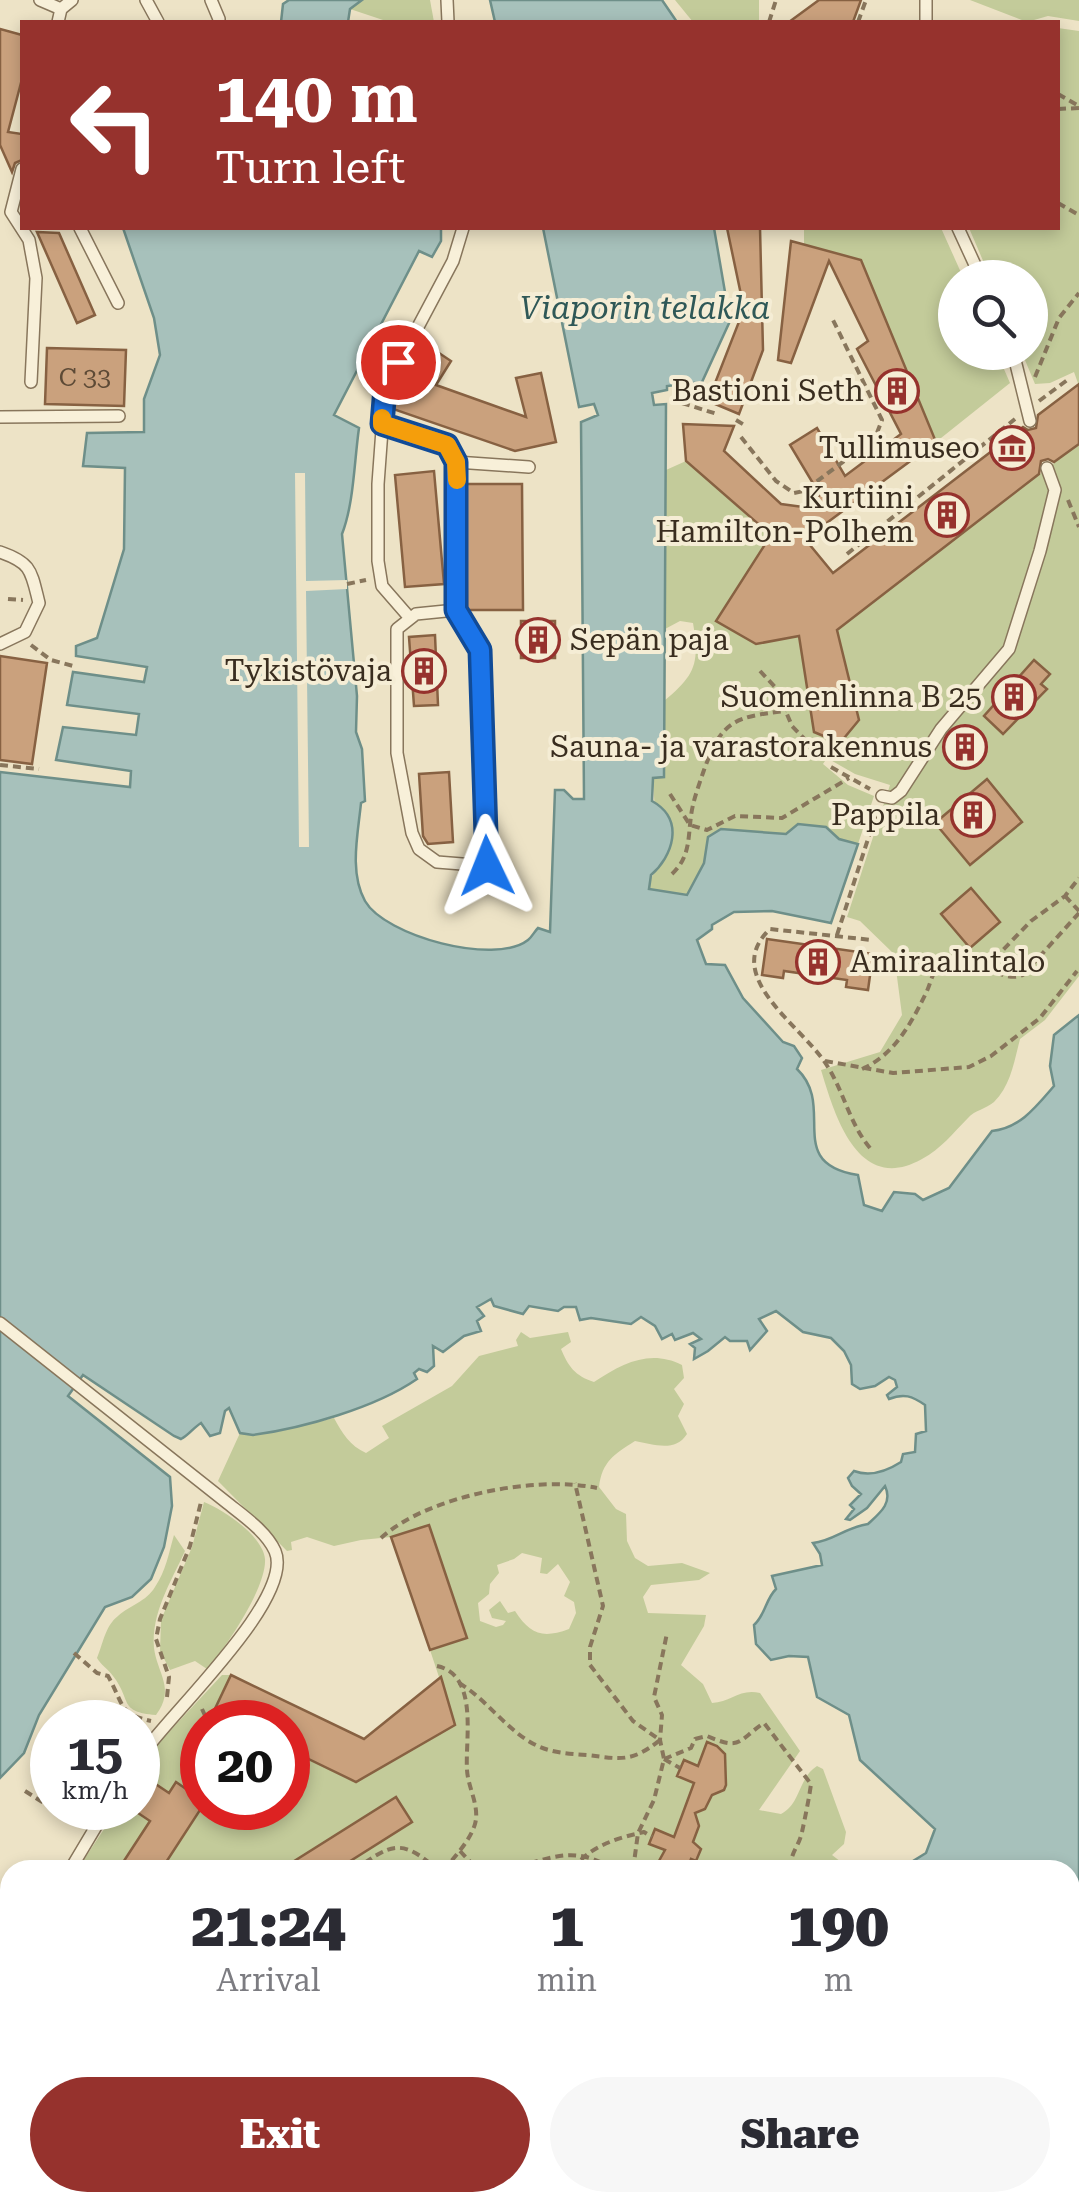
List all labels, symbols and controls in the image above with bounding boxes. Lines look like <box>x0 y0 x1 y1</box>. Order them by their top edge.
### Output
text: 140 m <box>215 57 418 139</box>
icon: left <box>50 60 180 190</box>
text: Turn left <box>215 141 405 194</box>
map controls <box>938 260 1048 370</box>
button: search <box>938 260 1048 370</box>
water label: Viaporin telakka <box>520 289 770 327</box>
pin <box>356 320 441 405</box>
icon: arrive <box>371 335 426 390</box>
house number: C 33 <box>59 363 111 392</box>
building icon: Bastioni Seth <box>874 368 920 414</box>
place label: Bastioni Seth <box>672 373 864 408</box>
museum icon: Tullimuseo <box>989 425 1035 471</box>
place label: Tullimuseo <box>818 430 980 465</box>
place label: Kurtiini Hamilton-Polhem <box>655 480 914 549</box>
building icon: Kurtiini Hamilton-Polhem <box>924 492 970 538</box>
building icon: Sepän paja <box>515 617 561 663</box>
place label: Sepän paja <box>570 622 729 657</box>
building icon: Tykistövaja <box>401 648 447 694</box>
place label: Tykistövaja <box>224 653 392 688</box>
building icon: Suomenlinna B 25 <box>991 674 1037 720</box>
place label: Suomenlinna B 25 <box>721 679 982 714</box>
building icon: Sauna- ja varastorakennus <box>942 724 988 770</box>
place label: Sauna- ja varastorakennus <box>550 729 932 764</box>
building icon: Pappila <box>950 792 996 838</box>
place label: Pappila <box>831 797 940 832</box>
position arrow <box>435 814 539 918</box>
building icon: Amiraalintalo <box>795 939 841 985</box>
place label: Amiraalintalo <box>850 944 1045 979</box>
speed limit sign: 20 <box>180 1700 310 1830</box>
text: 15 <box>67 1724 123 1782</box>
text: km/h <box>62 1776 128 1805</box>
text: 21:24 <box>191 1890 346 1961</box>
text: 1 <box>550 1890 584 1961</box>
text: 190 <box>788 1890 889 1961</box>
text: Arrival <box>216 1961 320 1999</box>
text: min <box>537 1961 597 1999</box>
text: m <box>824 1961 853 1999</box>
button: Exit <box>30 2077 530 2192</box>
button: Share <box>550 2077 1050 2192</box>

